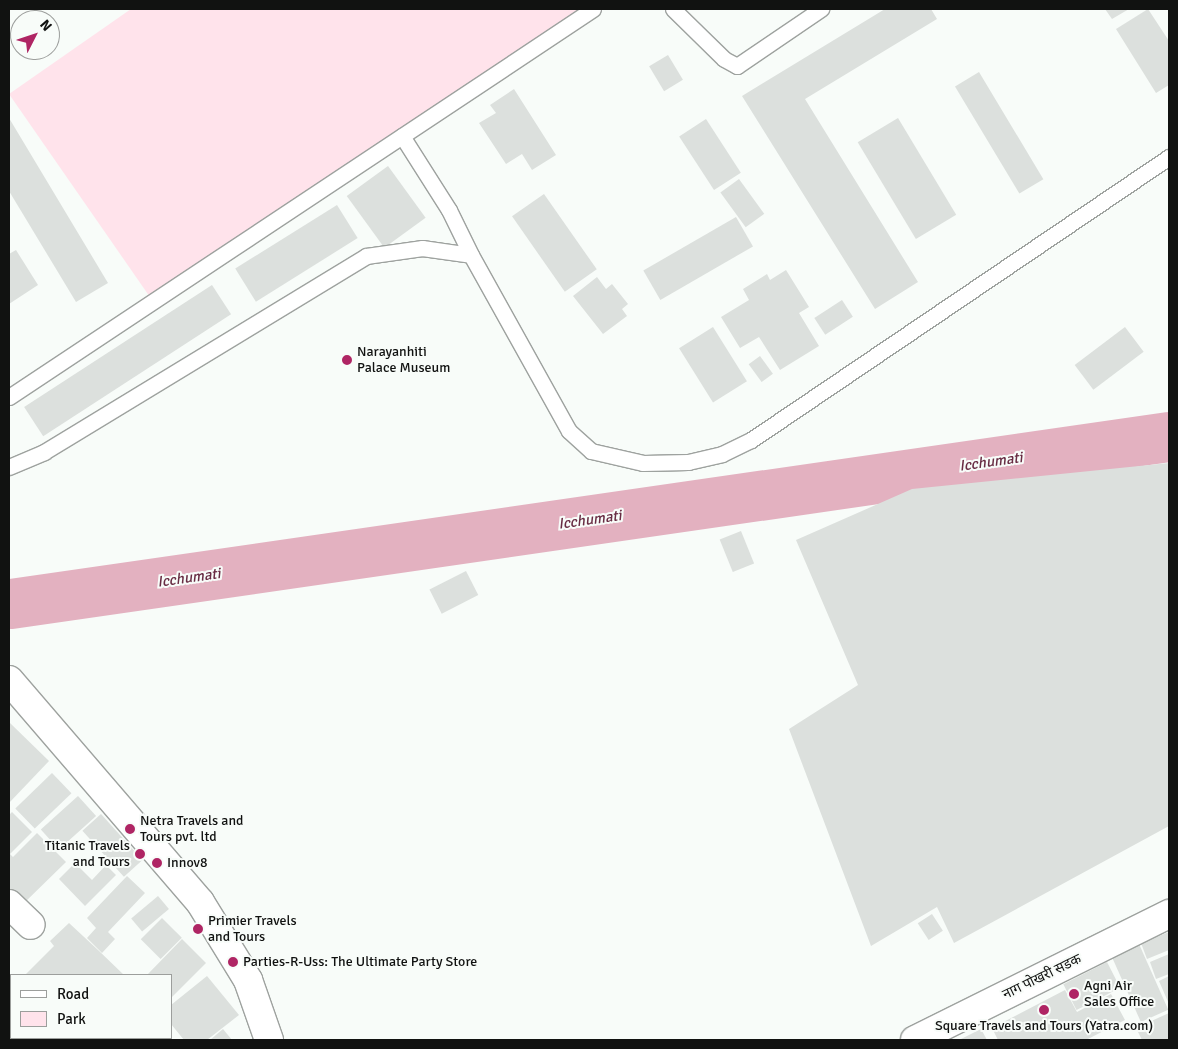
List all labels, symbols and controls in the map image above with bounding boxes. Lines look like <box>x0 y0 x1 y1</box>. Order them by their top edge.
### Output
north arrow <box>10 10 60 60</box>
text: N <box>36 16 56 35</box>
place label: Narayanhiti Palace Museum <box>357 344 450 377</box>
marker: Narayanhiti Palace Museum <box>341 354 353 366</box>
water label: Icchumati <box>958 449 1024 475</box>
water label: Icchumati <box>557 507 623 533</box>
water label: Icchumati <box>156 565 222 591</box>
place label: Netra Travels and Tours pvt. ltd <box>140 813 243 846</box>
marker: Netra Travels and Tours pvt. ltd <box>124 823 136 835</box>
place label: Titanic Travels and Tours <box>45 838 130 870</box>
marker: Titanic Travels and Tours <box>134 848 146 860</box>
place label: Innov8 <box>167 855 207 871</box>
marker: Innov8 <box>151 857 163 869</box>
place label: Primier Travels and Tours <box>208 913 297 946</box>
marker: Primier Travels and Tours <box>192 923 204 935</box>
street label: नाग पोखरी सडक <box>1000 951 1084 1003</box>
place label: Parties-R-Uss: The Ultimate Party Store <box>243 954 477 970</box>
marker: Parties-R-Uss: The Ultimate Party Store <box>227 956 239 968</box>
legend <box>10 974 172 1039</box>
place label: Agni Air Sales Office <box>1084 978 1154 1010</box>
text: Road <box>57 985 89 1003</box>
marker: Agni Air Sales Office <box>1068 988 1080 1000</box>
marker: Square Travels and Tours (Yatra.com) <box>1038 1004 1050 1016</box>
text: Park <box>57 1010 86 1028</box>
place label: Square Travels and Tours (Yatra.com) <box>935 1018 1153 1034</box>

